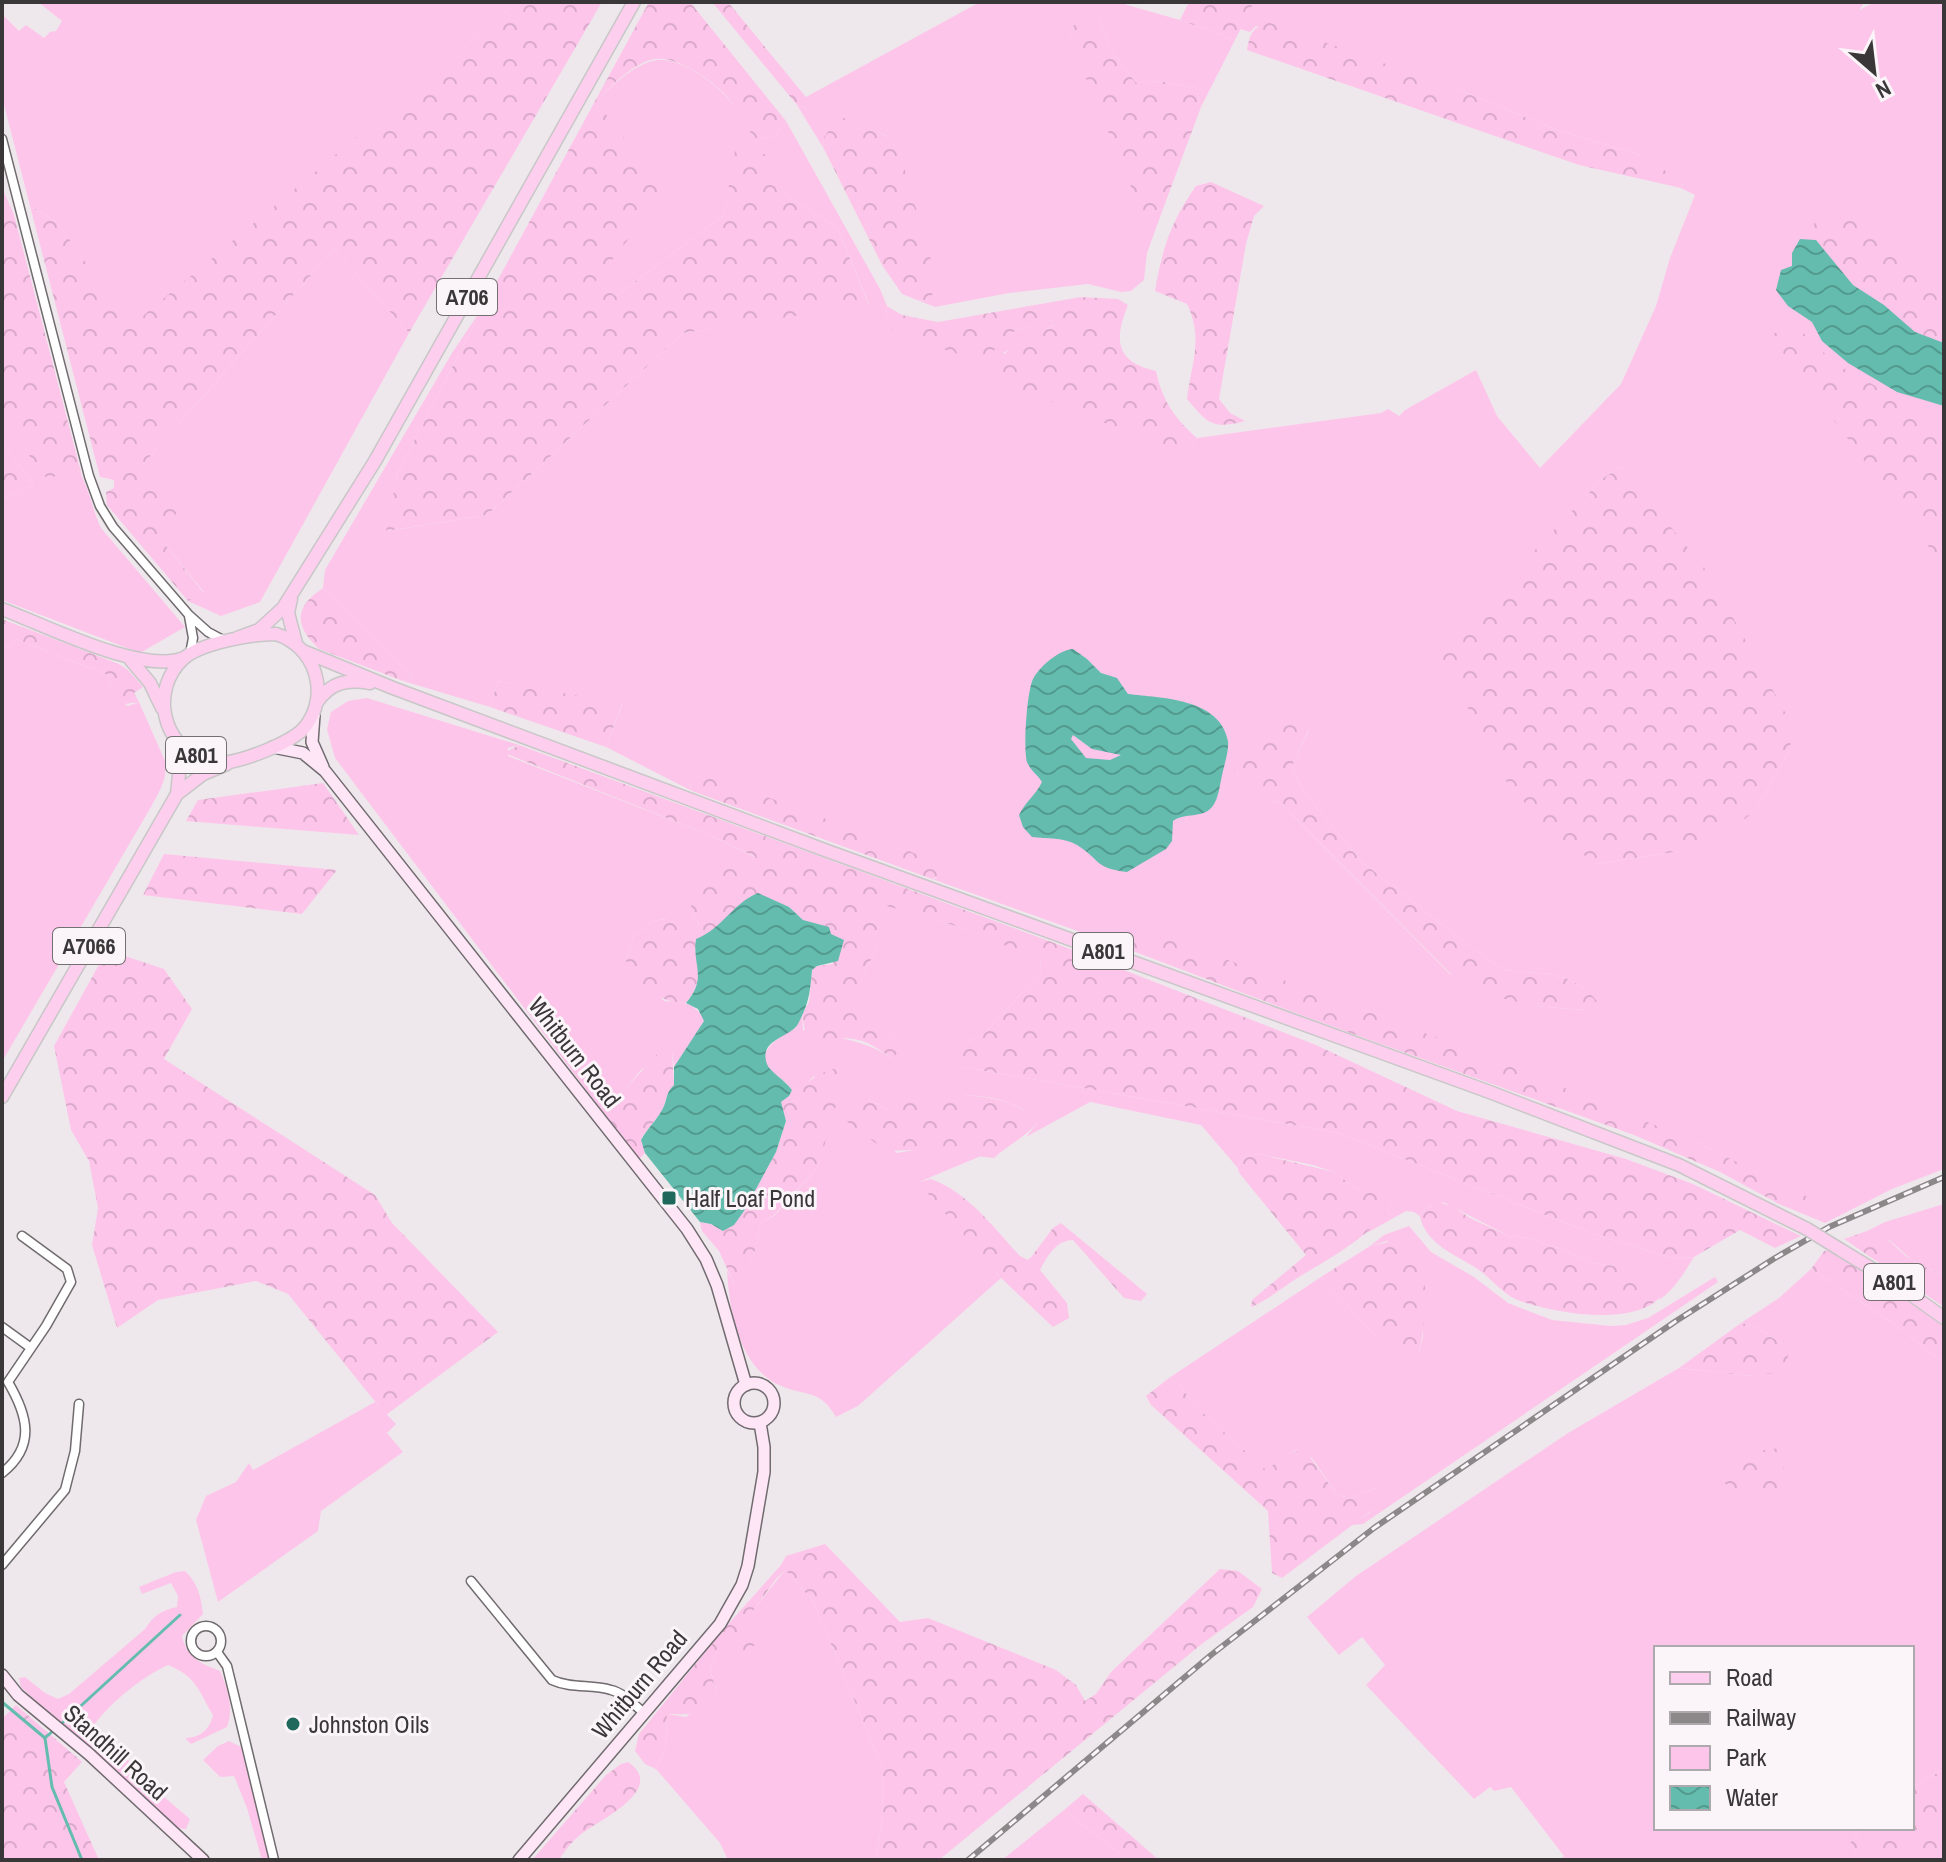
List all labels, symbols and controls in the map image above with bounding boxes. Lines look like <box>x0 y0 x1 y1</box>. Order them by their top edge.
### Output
north arrow <box>1834 32 1914 112</box>
text: N <box>1871 73 1896 106</box>
road number: A706 <box>437 279 497 315</box>
road number: A801 <box>166 737 226 773</box>
road number: A7066 <box>53 928 125 964</box>
road number: A801 <box>1073 933 1133 969</box>
street label: Whitburn Road <box>522 990 628 1114</box>
place label: Half Loaf Pond <box>685 1182 815 1214</box>
marker: Half Loaf Pond <box>660 1189 678 1207</box>
road number: A801 <box>1864 1264 1924 1300</box>
street label: Whitburn Road <box>584 1623 694 1745</box>
legend <box>1654 1646 1914 1830</box>
text: Road <box>1726 1661 1773 1693</box>
street label: Standhill Road <box>57 1697 175 1807</box>
text: Railway <box>1726 1701 1796 1733</box>
place label: Johnston Oils <box>309 1708 429 1740</box>
marker: Johnston Oils <box>284 1715 302 1733</box>
text: Park <box>1726 1741 1767 1773</box>
text: Water <box>1726 1781 1778 1813</box>

